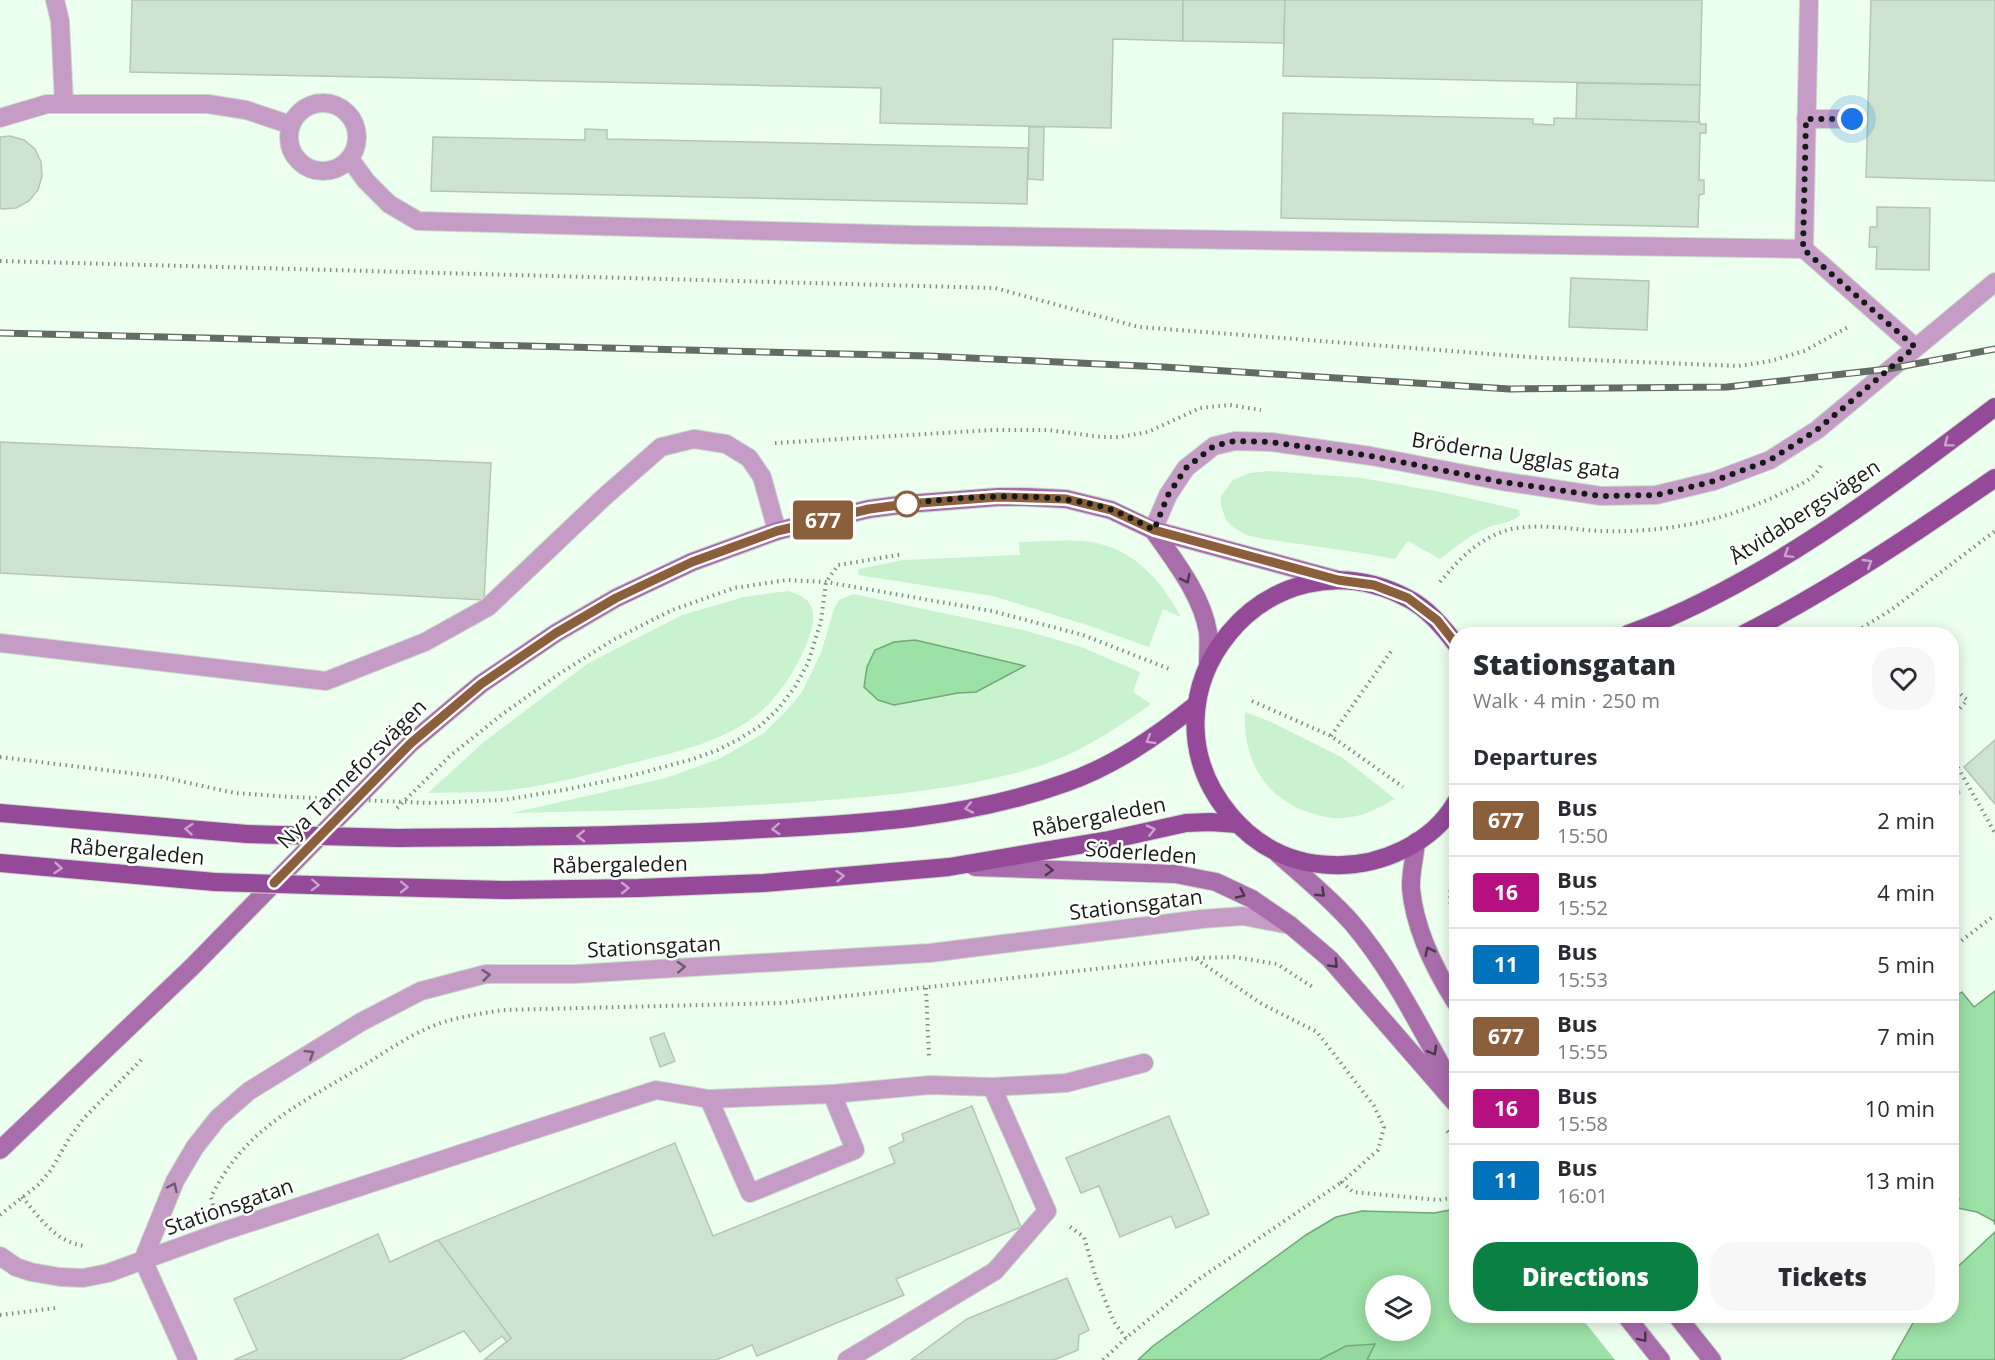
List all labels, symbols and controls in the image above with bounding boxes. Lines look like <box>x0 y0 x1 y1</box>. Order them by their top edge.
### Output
your location <box>1837 104 1867 134</box>
street label: Bröderna Ugglas gata <box>1410 425 1622 485</box>
one-way arrow <box>1944 436 1955 447</box>
street label: Åtvidabergsvägen <box>1724 452 1885 570</box>
unlabelled marker <box>894 491 920 517</box>
line badge: 677 <box>788 500 858 540</box>
text: 677 <box>805 506 841 534</box>
one-way arrow <box>1784 546 1794 558</box>
one-way arrow <box>1862 559 1872 571</box>
one-way arrow <box>1178 572 1190 583</box>
text: Stationsgatan <box>1473 645 1676 683</box>
button: heart <box>1872 647 1935 710</box>
text: Walk · 4 min · 250 m <box>1473 687 1660 714</box>
street label: Nya Tanneforsvägen <box>270 692 432 854</box>
one-way arrow <box>1146 732 1156 744</box>
text: Departures <box>1473 741 1597 771</box>
street label: Råbergaleden <box>1030 789 1168 843</box>
text: Bus <box>1557 792 1597 822</box>
one-way arrow <box>965 801 975 814</box>
text: 2 min <box>1877 805 1935 835</box>
text: 677 <box>1488 806 1524 834</box>
one-way arrow <box>771 822 780 835</box>
text: 15:50 <box>1557 822 1608 849</box>
one-way arrow <box>184 823 194 836</box>
one-way arrow <box>1146 825 1156 838</box>
one-way arrow <box>576 830 585 842</box>
street label: Råbergaleden <box>68 831 206 871</box>
street label: Söderleden <box>1084 834 1198 870</box>
street label: Råbergaleden <box>552 849 688 879</box>
one-way arrow <box>54 861 63 874</box>
one-way arrow <box>1045 863 1054 876</box>
text: Bus <box>1557 864 1597 894</box>
one-way arrow <box>836 870 845 883</box>
text: 4 min <box>1877 877 1935 907</box>
text: 16 <box>1494 878 1518 906</box>
one-way arrow <box>311 879 320 891</box>
one-way arrow <box>400 881 409 894</box>
one-way arrow <box>620 882 629 894</box>
street label: Stationsgatan <box>1068 882 1204 926</box>
one-way arrow <box>1315 886 1325 897</box>
one-way arrow <box>1234 887 1245 899</box>
text: 15:52 <box>1557 894 1608 921</box>
street label: Stationsgatan <box>586 929 722 963</box>
text: Bus <box>1557 936 1597 966</box>
one-way arrow <box>1425 947 1436 958</box>
text: 5 min <box>1877 949 1935 979</box>
text: 11 <box>1494 950 1518 978</box>
one-way arrow <box>1327 956 1338 967</box>
one-way arrow <box>676 961 685 974</box>
text: 15:53 <box>1557 966 1608 993</box>
one-way arrow <box>481 969 491 982</box>
text: Bus <box>1557 1008 1597 1038</box>
text: 7 min <box>1877 1021 1935 1051</box>
text: 677 <box>1488 1022 1524 1050</box>
text: 15:55 <box>1557 1038 1608 1065</box>
one-way arrow <box>1426 1045 1438 1055</box>
one-way arrow <box>304 1049 314 1061</box>
text: Bus <box>1557 1080 1597 1110</box>
text: 10 min <box>1865 1093 1935 1123</box>
text: 16 <box>1494 1094 1518 1122</box>
text: 15:58 <box>1557 1110 1608 1137</box>
text: Bus <box>1557 1152 1597 1182</box>
text: 13 min <box>1865 1165 1935 1195</box>
text: 11 <box>1494 1166 1518 1194</box>
street label: Stationsgatan <box>161 1171 297 1241</box>
one-way arrow <box>165 1182 177 1193</box>
text: 16:01 <box>1557 1182 1608 1209</box>
button: Directions <box>1473 1242 1698 1311</box>
button: Tickets <box>1710 1242 1935 1311</box>
map controls <box>1365 1275 1431 1341</box>
button: layers <box>1365 1275 1431 1341</box>
one-way arrow <box>1636 1331 1647 1342</box>

